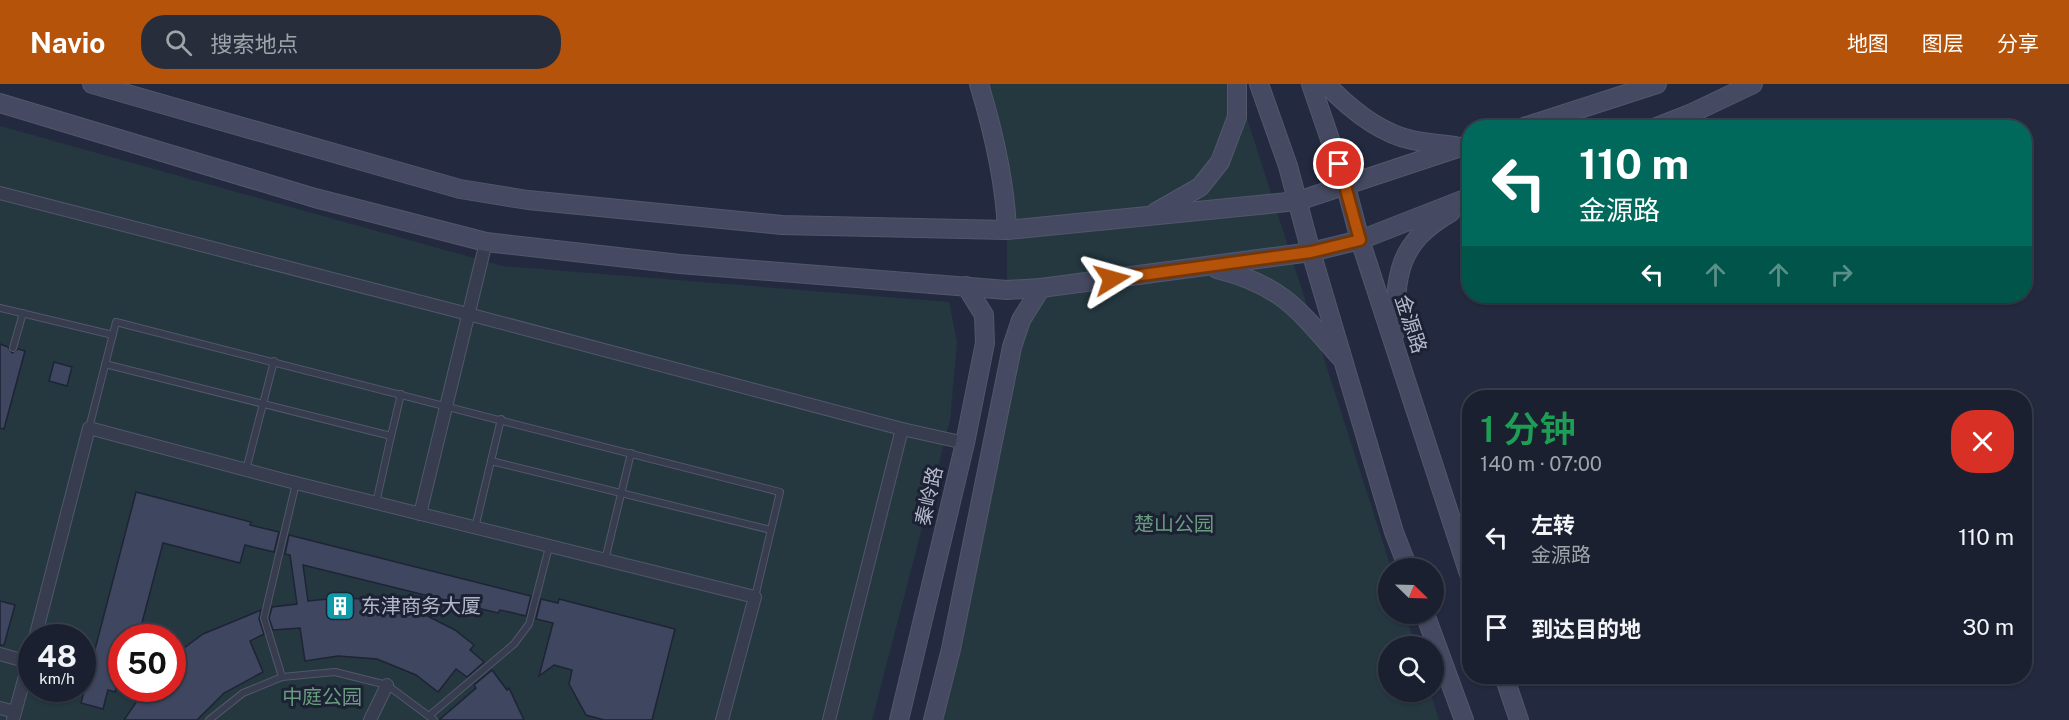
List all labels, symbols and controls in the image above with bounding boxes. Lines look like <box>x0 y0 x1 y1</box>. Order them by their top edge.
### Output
search box <box>141 15 561 69</box>
text: Navio <box>30 26 105 59</box>
icon: search <box>162 26 195 59</box>
text: 搜索地点 <box>210 31 298 57</box>
text: 地图 <box>1847 31 1889 56</box>
text: 图层 <box>1922 31 1964 56</box>
text: 分享 <box>1997 31 2039 56</box>
pin <box>1313 138 1364 189</box>
text: 110 m <box>1579 139 1689 188</box>
icon: left <box>1480 144 1558 222</box>
icon: arrive <box>1322 147 1355 180</box>
text: 金源路 <box>1579 194 1660 226</box>
position arrow <box>1080 247 1144 311</box>
icon: left <box>1636 258 1669 291</box>
icon: ahead <box>1699 258 1732 291</box>
icon: ahead <box>1762 258 1795 291</box>
icon: right <box>1825 258 1858 291</box>
street label: 金源路 <box>1390 292 1432 356</box>
text: 1 分钟 <box>1480 408 1575 450</box>
button: close <box>1951 410 2014 473</box>
text: 140 m · 07:00 <box>1480 452 1602 476</box>
street label: 秦岭路 <box>911 464 947 528</box>
park label: 楚山公园 <box>1134 512 1214 536</box>
text: 左转 <box>1531 512 1575 538</box>
icon: left <box>1480 521 1513 554</box>
text: 110 m <box>1958 524 2014 550</box>
text: 金源路 <box>1531 543 1591 567</box>
north arrow <box>1378 558 1444 624</box>
map controls <box>1378 558 1444 702</box>
building icon: 东津商务大厦 <box>324 590 356 622</box>
place label: 东津商务大厦 <box>361 594 481 618</box>
icon: arrive <box>1480 611 1513 644</box>
text: 30 m <box>1962 614 2014 640</box>
text: 到达目的地 <box>1531 616 1641 642</box>
speed limit sign: 50 <box>108 624 186 702</box>
button: search <box>1378 636 1444 702</box>
text: 48 <box>37 638 77 674</box>
text: km/h <box>39 670 75 687</box>
park label: 中庭公园 <box>282 685 362 709</box>

